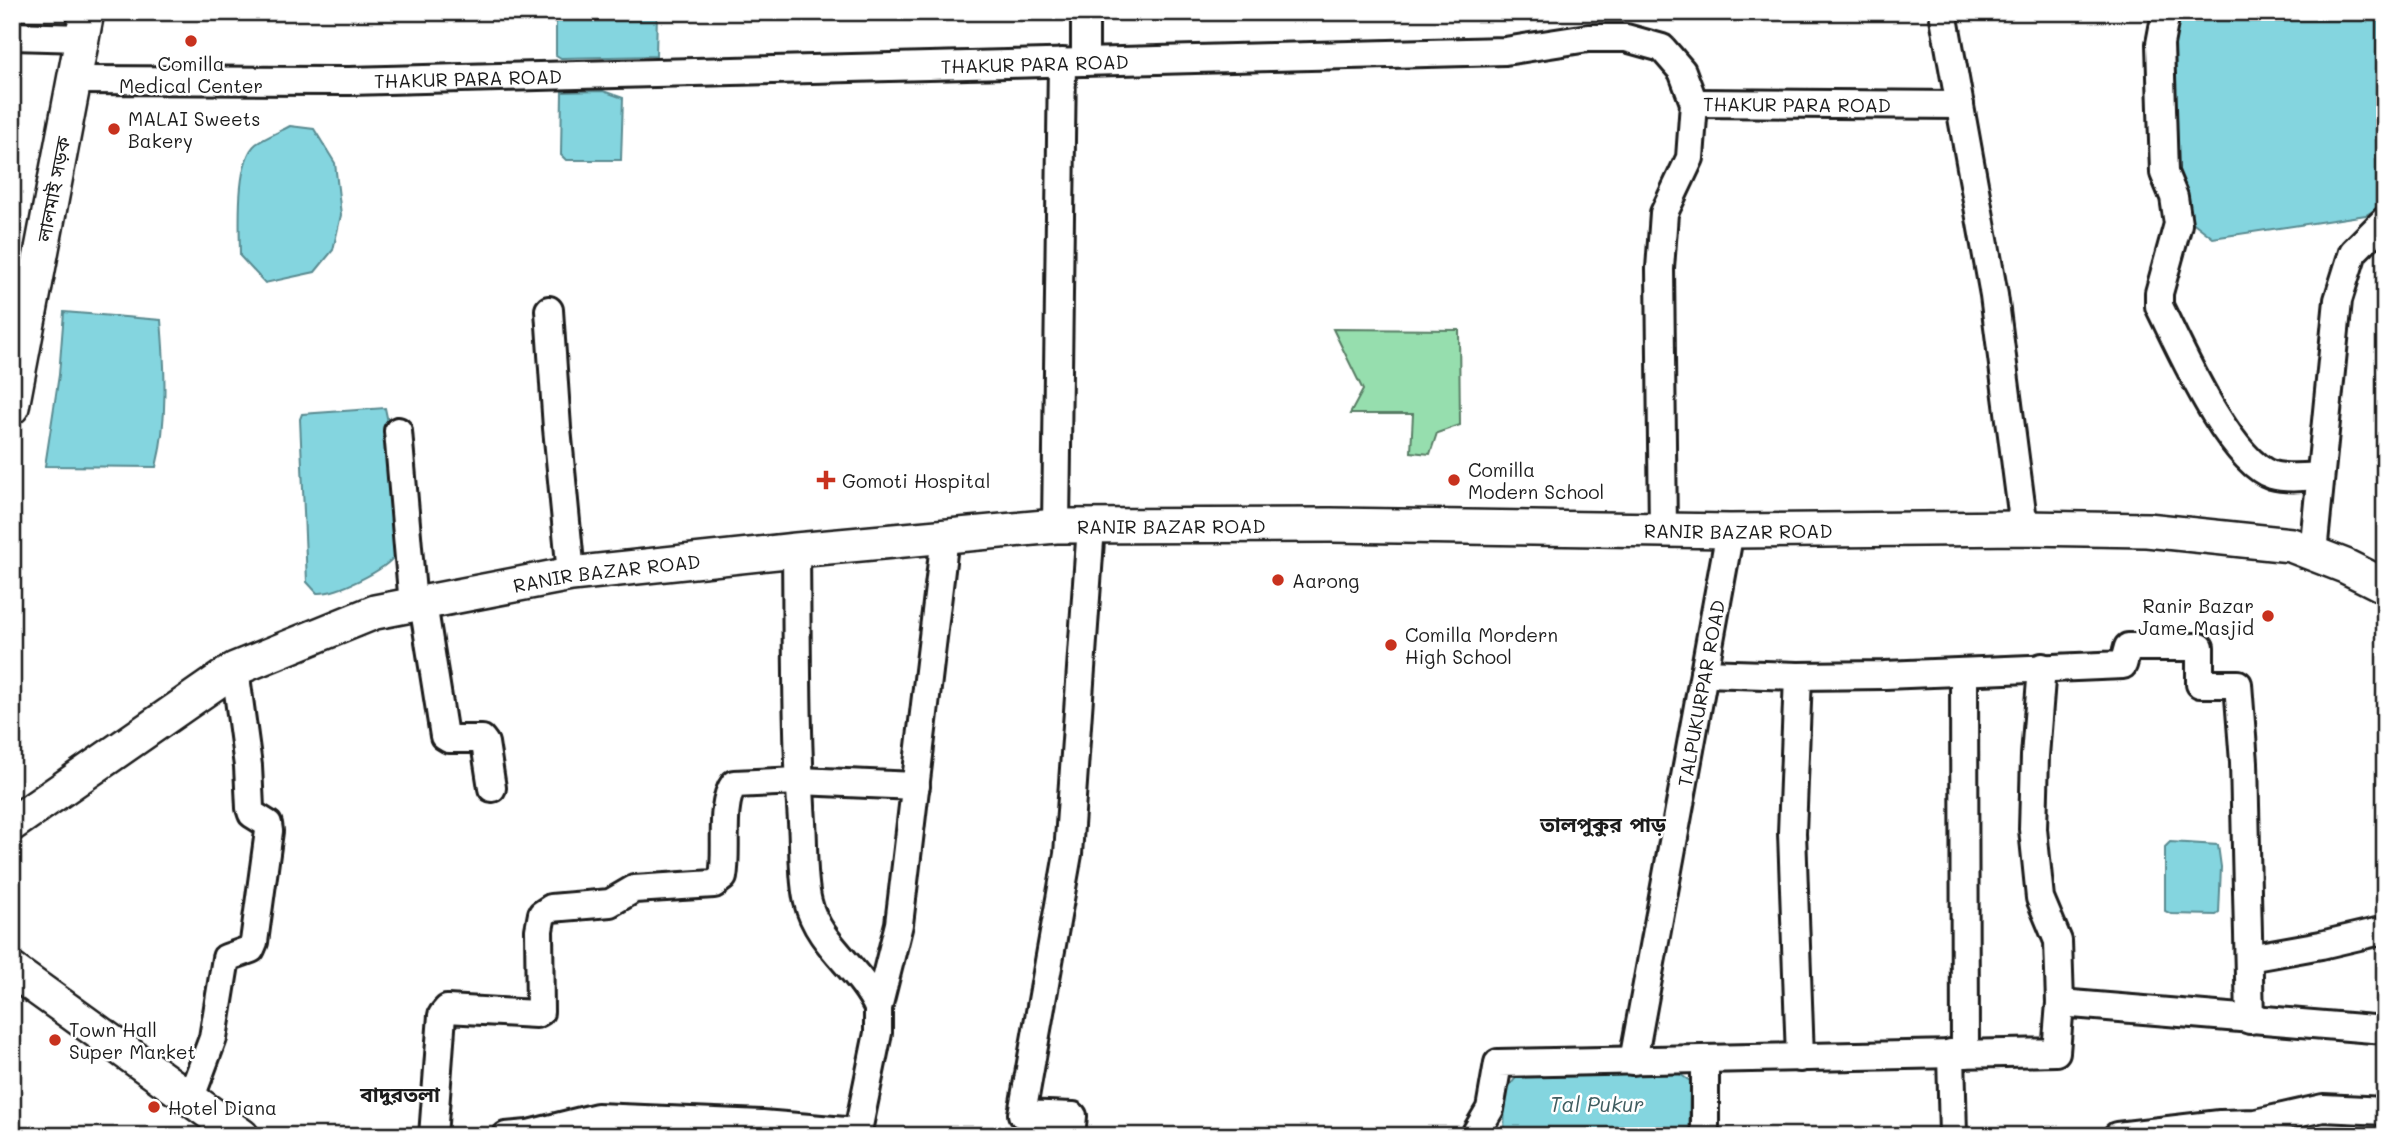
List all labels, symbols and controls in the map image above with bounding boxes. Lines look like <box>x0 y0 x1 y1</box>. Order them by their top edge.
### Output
marker: Comilla Medical Center <box>183 33 199 49</box>
street label: THAKUR PARA ROAD <box>940 48 1129 78</box>
place label: Comilla Medical Center <box>119 51 263 98</box>
street label: THAKUR PARA ROAD <box>374 63 562 93</box>
street label: THAKUR PARA ROAD <box>1703 91 1891 117</box>
place label: MALAI Sweets Bakery <box>128 106 260 153</box>
marker: MALAI Sweets Bakery <box>106 121 122 137</box>
street label: লালমাই সড়ক <box>30 134 76 245</box>
place label: Comilla Modern School <box>1468 457 1604 504</box>
place label: Gomoti Hospital <box>842 468 991 493</box>
marker: Gomoti Hospital <box>816 470 836 490</box>
marker: Comilla Modern School <box>1446 472 1462 488</box>
street label: RANIR BAZAR ROAD <box>1077 513 1266 538</box>
street label: RANIR BAZAR ROAD <box>1644 517 1833 544</box>
street label: RANIR BAZAR ROAD <box>511 548 702 597</box>
place label: Aarong <box>1292 568 1359 593</box>
marker: Aarong <box>1270 572 1286 588</box>
place label: Ranir Bazar Jame Masjid <box>2138 593 2254 640</box>
street label: TALPUKURPAR ROAD <box>1671 598 1730 789</box>
marker: Ranir Bazar Jame Masjid <box>2260 608 2276 624</box>
place label: Comilla Mordern High School <box>1405 622 1558 669</box>
marker: Comilla Mordern High School <box>1383 637 1399 653</box>
district label: তালপুকুর পাড় <box>1539 810 1667 837</box>
place label: Town Hall Super Market <box>69 1017 196 1064</box>
marker: Town Hall Super Market <box>47 1032 63 1048</box>
district label: বাদুরতলা <box>359 1080 441 1107</box>
water label: Tal Pukur <box>1550 1090 1644 1117</box>
place label: Hotel Diana <box>168 1095 277 1120</box>
marker: Hotel Diana <box>146 1099 162 1115</box>

